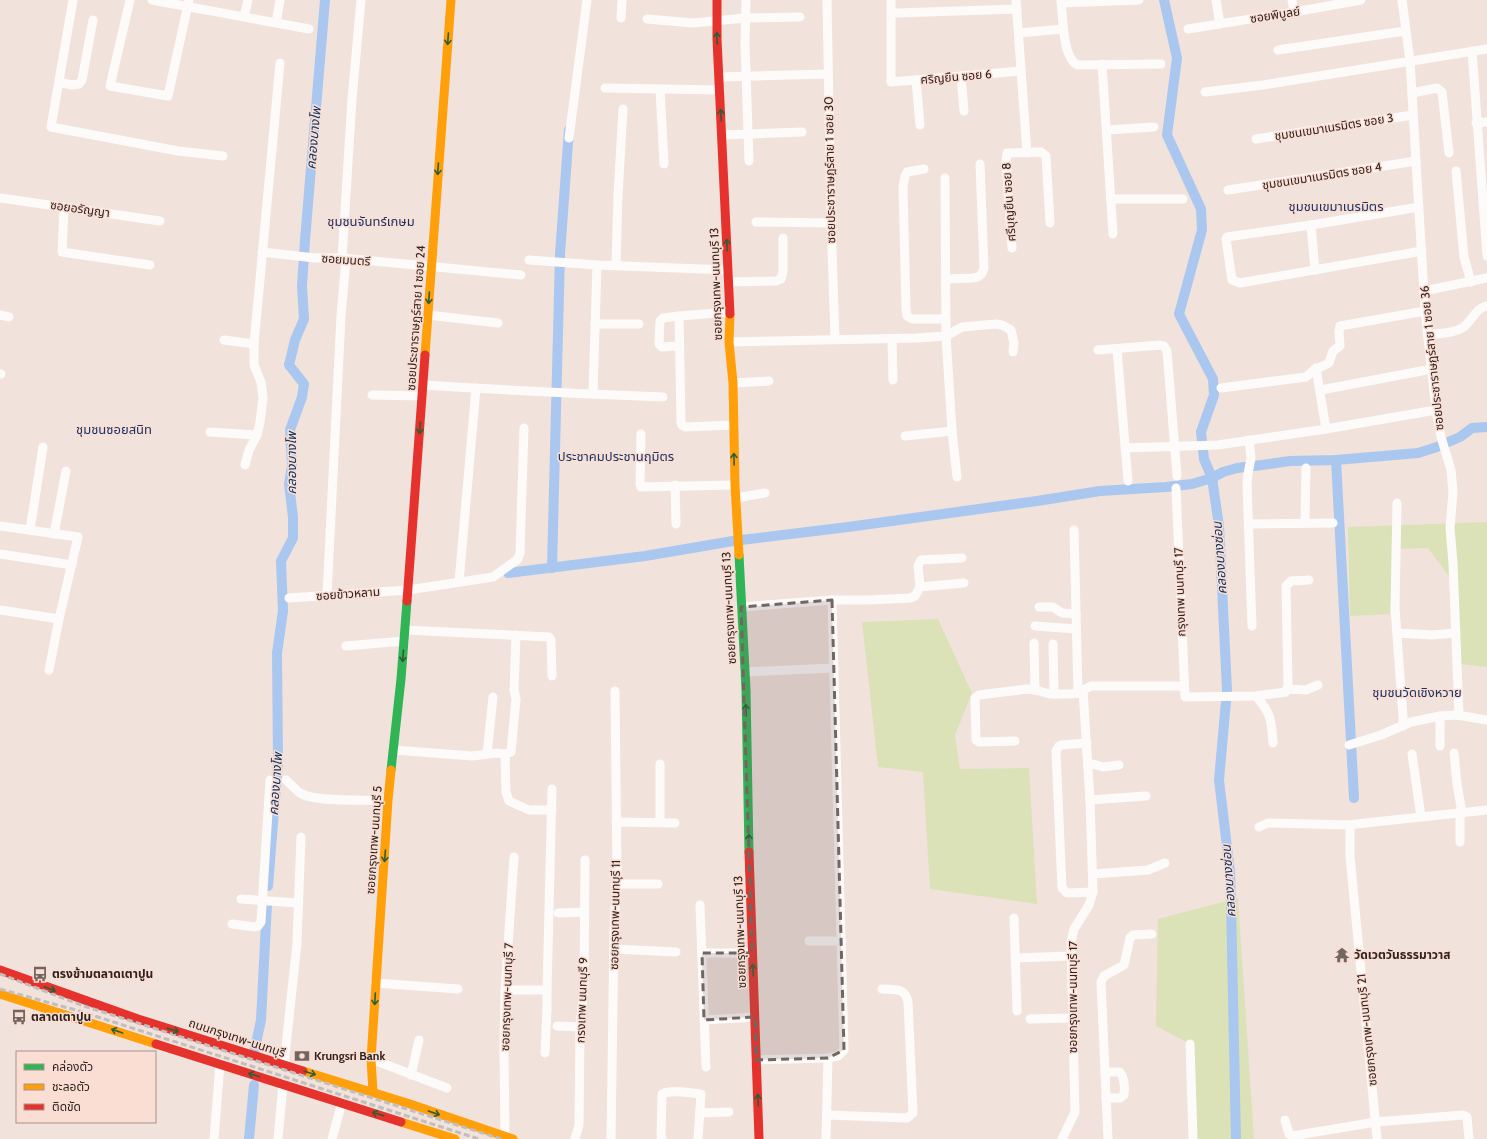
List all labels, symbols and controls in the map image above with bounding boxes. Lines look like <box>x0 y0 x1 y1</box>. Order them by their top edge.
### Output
street label: ซอยพิบูลย์ <box>1249 3 1301 26</box>
one-way arrow <box>444 32 451 45</box>
one-way arrow <box>713 32 721 45</box>
street label: ศริญยืน ซอย 6 <box>920 66 992 87</box>
street label: ซอยประชาราษฎร์สาย 1 ซอย 30 <box>821 96 838 244</box>
water label: คลองบางโพ <box>302 104 324 170</box>
one-way arrow <box>717 109 725 122</box>
street label: ชุมชนเขมาเนรมิตร ซอย 3 <box>1273 110 1394 143</box>
street label: ชุมชนเขมาเนรมิตร ซอย 4 <box>1261 159 1383 192</box>
one-way arrow <box>435 162 442 175</box>
street label: ศรีบุญยืน ซอย 8 <box>998 162 1019 242</box>
street label: ซอยอรัญญา <box>49 197 111 220</box>
district label: ชุมชนเขมาเนรมิตร <box>1289 198 1383 214</box>
district label: ชุมชนจันทร์เกษม <box>327 213 415 229</box>
street label: ซอยกรุงเทพ-นนทบุรี 13 <box>706 227 725 341</box>
one-way arrow <box>723 239 731 252</box>
street label: ซอยประชาราษฎร์สาย 1 ซอย 24 <box>403 245 428 391</box>
street label: ซอยมนตรี <box>321 250 371 269</box>
street label: ซอยประชาราษฎร์สาย 1 ซอย 36 <box>1416 285 1447 431</box>
one-way arrow <box>425 291 432 304</box>
district label: ชุมชนซอยสนิท <box>76 421 152 437</box>
one-way arrow <box>416 421 423 434</box>
water label: คลองบางโพ <box>283 430 299 494</box>
district label: ประชาคมประชานฤมิตร <box>558 448 674 464</box>
one-way arrow <box>730 453 738 466</box>
water label: คลองบางซ่อน <box>1208 520 1230 595</box>
street label: กรุงเทพ นนทบุรี 17 <box>1170 547 1189 637</box>
street label: ซอยกรุงเทพ-นนทบุรี 13 <box>718 551 739 665</box>
street label: ซอยข้าวหลาม <box>315 584 380 603</box>
one-way arrow <box>400 649 407 662</box>
district label: ชุมชนวัดเชิงหวาย <box>1372 684 1462 700</box>
one-way arrow <box>742 704 750 717</box>
water label: คลองบางโพ <box>265 750 285 816</box>
street label: ซอยกรุงเทพ-นนทบุรี 5 <box>362 785 385 895</box>
one-way arrow <box>745 834 753 847</box>
water label: คลองบางซ่อน <box>1217 843 1239 918</box>
one-way arrow <box>381 849 388 862</box>
street label: ซอยกรุงเทพ-นนทบุรี 11 <box>606 860 623 970</box>
street label: ซอยกรุงเทพ-นนทบุรี 13 <box>730 875 749 989</box>
street label: ซอยกรุงเทพ-นนทบุรี 17 <box>1065 941 1080 1053</box>
street label: ซอยกรุงเทพ-นนทบุรี 7 <box>497 943 516 1051</box>
temple icon: วัดเวตวันธรรมาวาส <box>1333 946 1351 964</box>
place label: วัดเวตวันธรรมาวาส <box>1354 947 1450 962</box>
street label: กรงเทพ นนทบุรี 9 <box>573 957 591 1043</box>
one-way arrow <box>749 964 757 977</box>
bus stop icon: ตรงข้ามตลาดเตาปูน <box>31 965 49 983</box>
place label: ตรงข้ามตลาดเตาปูน <box>52 966 153 982</box>
street label: ซอยกรุงเทพ-นนทบุรี 21 <box>1353 973 1380 1087</box>
one-way arrow <box>43 986 55 994</box>
one-way arrow <box>371 992 378 1005</box>
bus stop icon: ตลาดเตาปูน <box>10 1008 28 1026</box>
place label: ตลาดเตาปูน <box>31 1009 91 1025</box>
street label: ถนนกรุงเทพ-นนทบุรี <box>187 1015 288 1060</box>
one-way arrow <box>110 1027 123 1034</box>
one-way arrow <box>166 1027 179 1034</box>
bank icon: Krungsri Bank <box>293 1047 311 1065</box>
place label: Krungsri Bank <box>314 1048 385 1063</box>
legend <box>16 1051 156 1123</box>
text: คล่องตัว <box>52 1059 93 1074</box>
one-way arrow <box>304 1070 317 1077</box>
one-way arrow <box>247 1071 260 1078</box>
text: ชะลอตัว <box>52 1079 90 1094</box>
one-way arrow <box>754 1094 762 1107</box>
text: ติดขัด <box>52 1099 81 1114</box>
one-way arrow <box>428 1109 440 1117</box>
one-way arrow <box>371 1110 384 1117</box>

